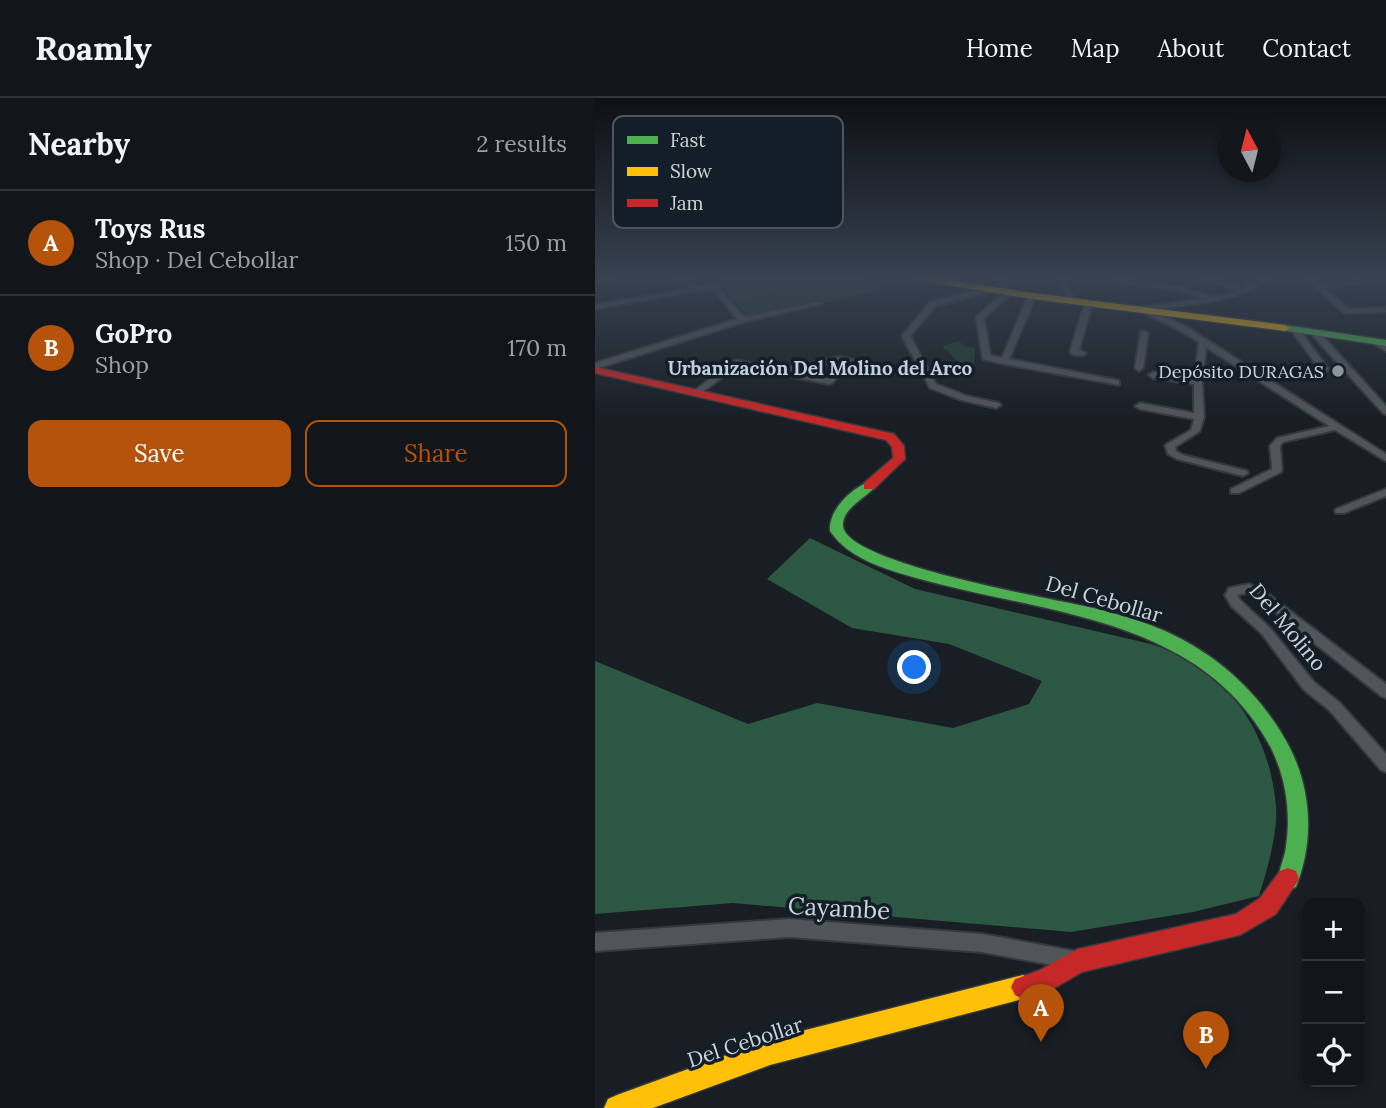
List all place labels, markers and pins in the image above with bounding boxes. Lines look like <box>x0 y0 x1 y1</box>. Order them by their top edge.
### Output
place label: Depósito DURAGAS <box>1158 360 1324 383</box>
marker: Depósito DURAGAS <box>1330 363 1346 379</box>
pin: A <box>1018 984 1064 1042</box>
pin: B <box>1183 1011 1229 1069</box>

